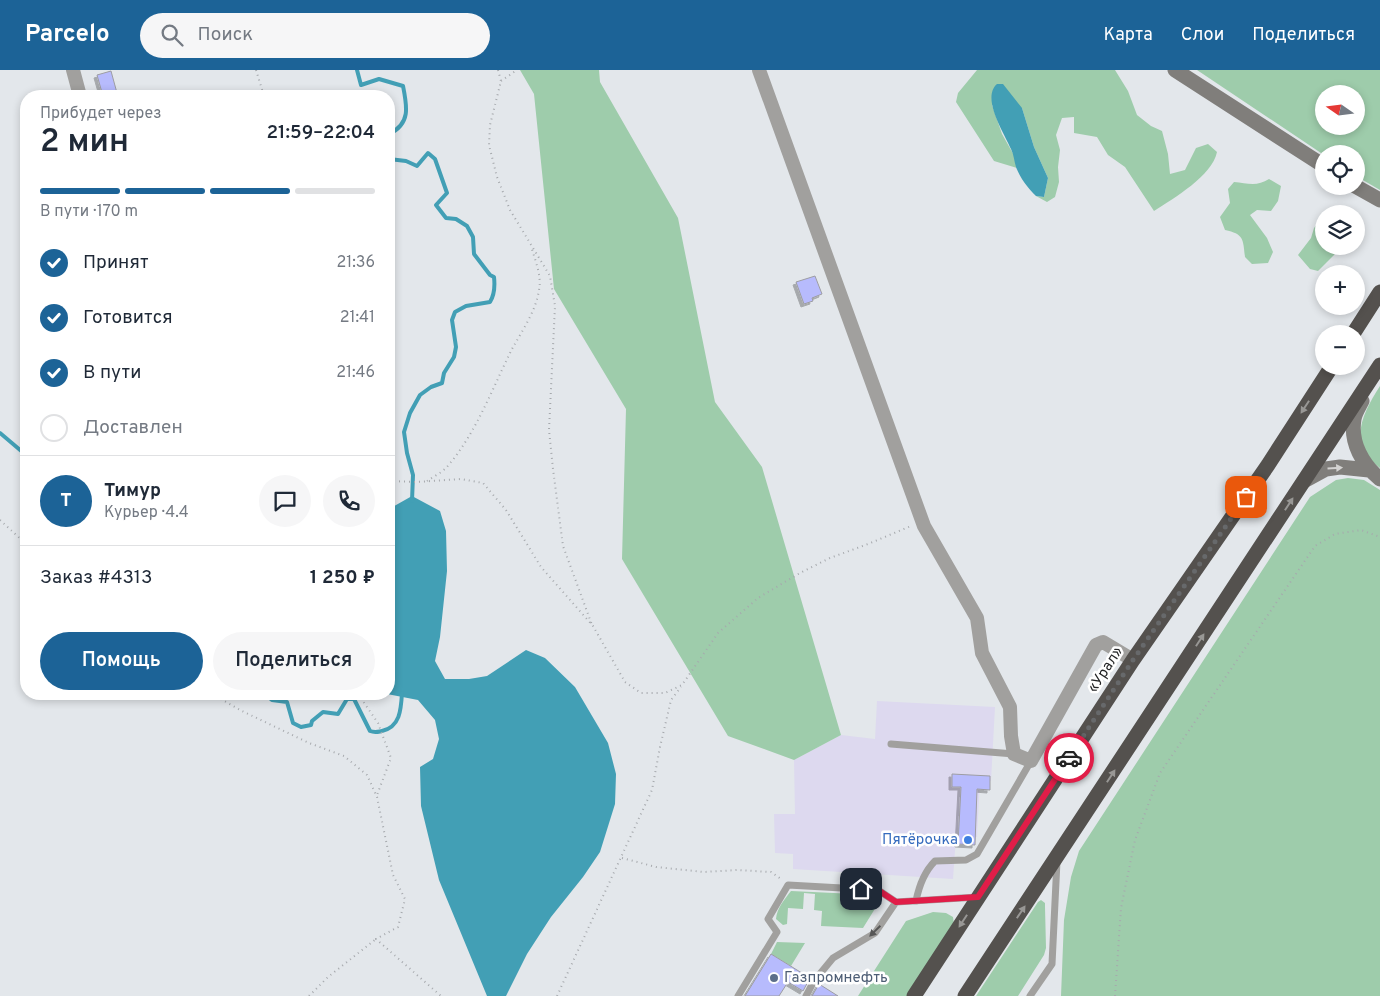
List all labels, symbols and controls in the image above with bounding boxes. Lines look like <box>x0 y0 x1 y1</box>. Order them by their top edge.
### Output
search box <box>140 13 490 58</box>
text: Parcelo <box>25 20 110 50</box>
icon: search <box>158 21 186 49</box>
text: Поиск <box>198 23 253 47</box>
text: Карта <box>1103 24 1153 47</box>
text: Слои <box>1181 24 1224 47</box>
text: Поделиться <box>1252 24 1355 47</box>
north arrow <box>1315 85 1365 135</box>
map controls <box>1315 85 1365 375</box>
text: Прибудет через <box>40 104 162 124</box>
text: 21:59–22:04 <box>266 121 375 145</box>
text: 2 мин <box>40 123 129 163</box>
button: locate <box>1315 145 1365 195</box>
text: В пути · 170 m <box>40 202 138 222</box>
button: layers <box>1315 205 1365 255</box>
icon: check <box>40 249 68 277</box>
text: Принят <box>83 251 149 275</box>
text: 21:36 <box>336 253 375 273</box>
button: + <box>1315 265 1365 315</box>
icon: check <box>40 304 68 332</box>
text: Готовится <box>83 306 173 330</box>
text: 21:41 <box>340 308 375 328</box>
button: − <box>1315 325 1365 375</box>
icon: check <box>40 359 68 387</box>
text: В пути <box>83 361 141 385</box>
text: 21:46 <box>336 363 375 383</box>
one-way arrow <box>1301 400 1310 414</box>
text: Доставлен <box>83 416 183 440</box>
one-way arrow <box>1327 464 1343 472</box>
button: chat <box>259 475 311 527</box>
button: phone <box>323 475 375 527</box>
pin <box>1225 476 1267 518</box>
text: Тимур <box>104 479 161 503</box>
icon: bag <box>1232 483 1260 511</box>
text: Т <box>60 489 72 513</box>
one-way arrow <box>1284 497 1294 511</box>
text: Курьер · 4.4 <box>104 503 189 523</box>
text: Заказ #4313 <box>40 566 152 590</box>
text: 1 250 ₽ <box>310 566 375 590</box>
button: Помощь <box>40 632 203 690</box>
button: Поделиться <box>213 632 375 690</box>
one-way arrow <box>1195 633 1205 647</box>
street label: «Урал» <box>1084 643 1128 696</box>
courier <box>1044 733 1094 783</box>
icon: car <box>1055 744 1083 772</box>
one-way arrow <box>1106 769 1116 783</box>
place label: Пятёрочка <box>882 831 958 850</box>
marker: Пятёрочка <box>962 834 974 846</box>
pin <box>840 868 882 910</box>
icon: home <box>847 875 875 903</box>
one-way arrow <box>1017 905 1026 918</box>
one-way arrow <box>958 914 968 928</box>
one-way arrow <box>869 925 881 937</box>
place label: Газпромнефть <box>784 969 888 988</box>
marker: Газпромнефть <box>768 972 780 984</box>

